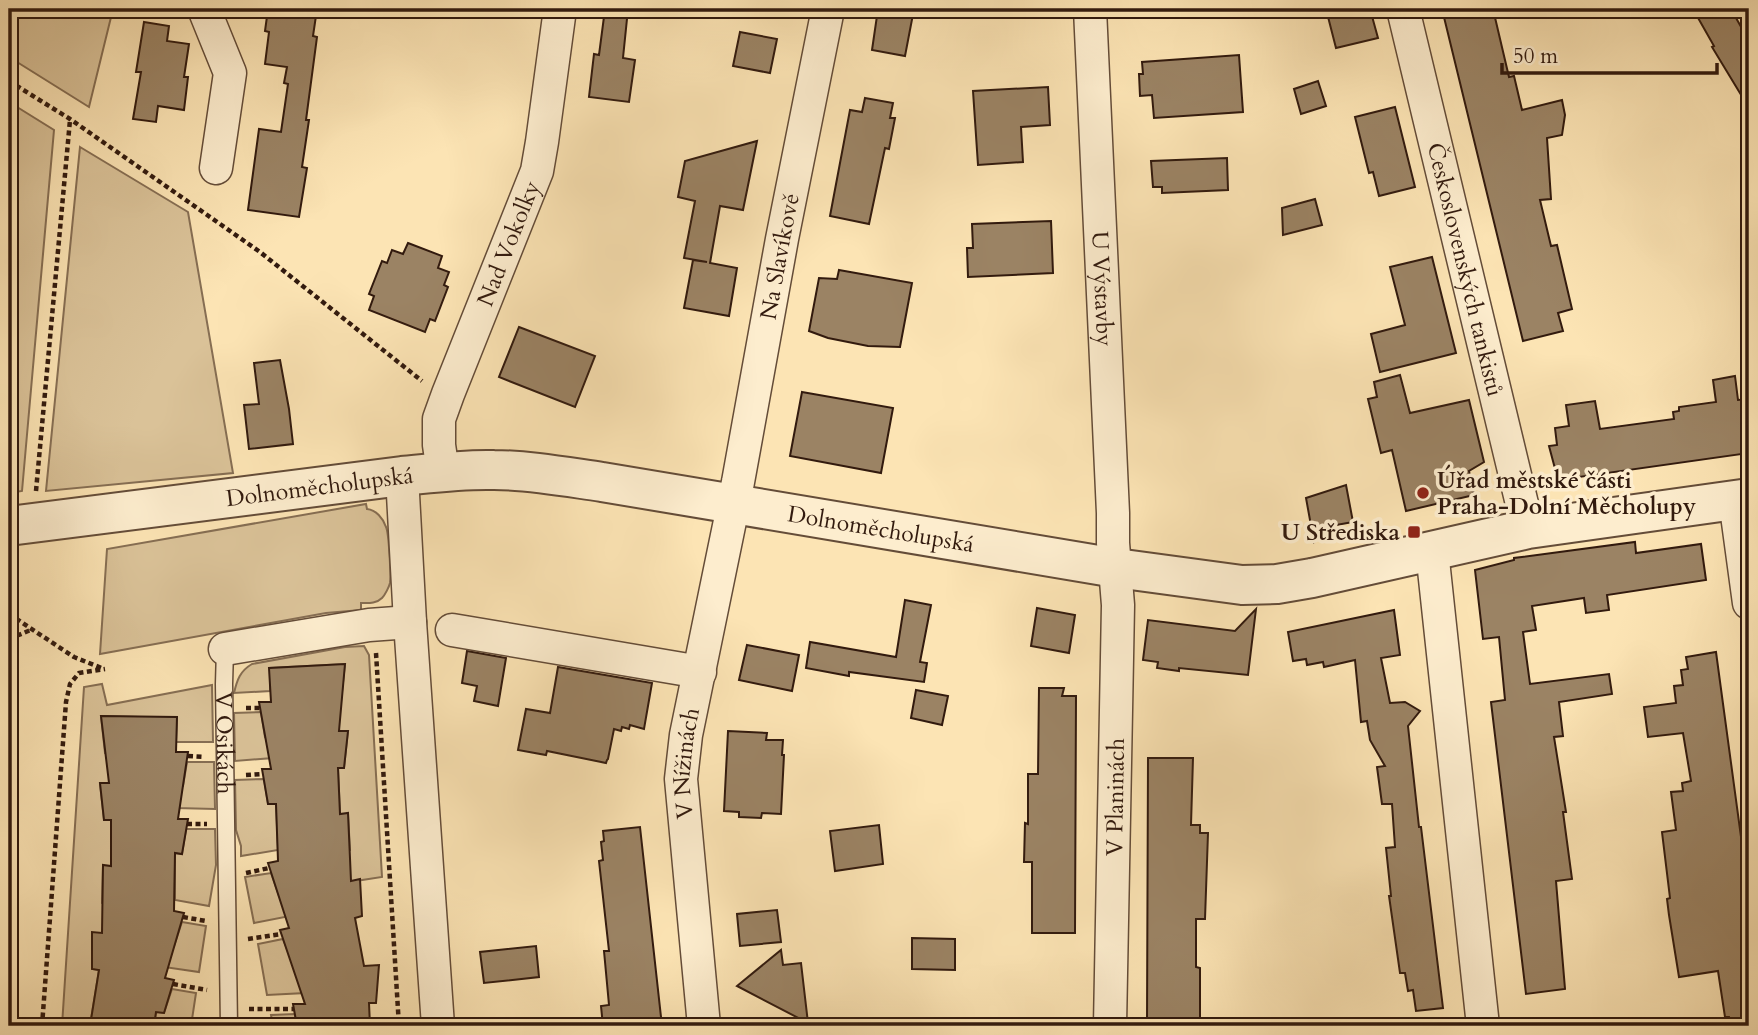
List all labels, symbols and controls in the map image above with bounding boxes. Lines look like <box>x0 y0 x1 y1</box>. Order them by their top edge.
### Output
scale bar <box>1502 32 1718 76</box>
text: 50 m <box>1513 42 1558 71</box>
street label: Československých tankistů <box>1420 139 1511 400</box>
street label: Nad Vokolky <box>470 176 548 311</box>
street label: Na Slavíkově <box>753 191 807 322</box>
street label: U Výstavby <box>1084 230 1120 347</box>
street label: Dolnoměcholupská <box>224 460 415 514</box>
place label: Úřad městské části Praha-Dolní Měcholupy <box>1437 464 1696 522</box>
marker: Úřad městské části Praha-Dolní Měcholupy <box>1415 485 1431 501</box>
street label: Dolnoměcholupská <box>785 498 976 560</box>
place label: U Střediska <box>1281 517 1401 548</box>
marker: U Střediska <box>1406 524 1422 540</box>
street label: V Osikách <box>208 691 241 795</box>
street label: V Nížinách <box>666 704 707 820</box>
street label: V Planinách <box>1099 737 1132 856</box>

